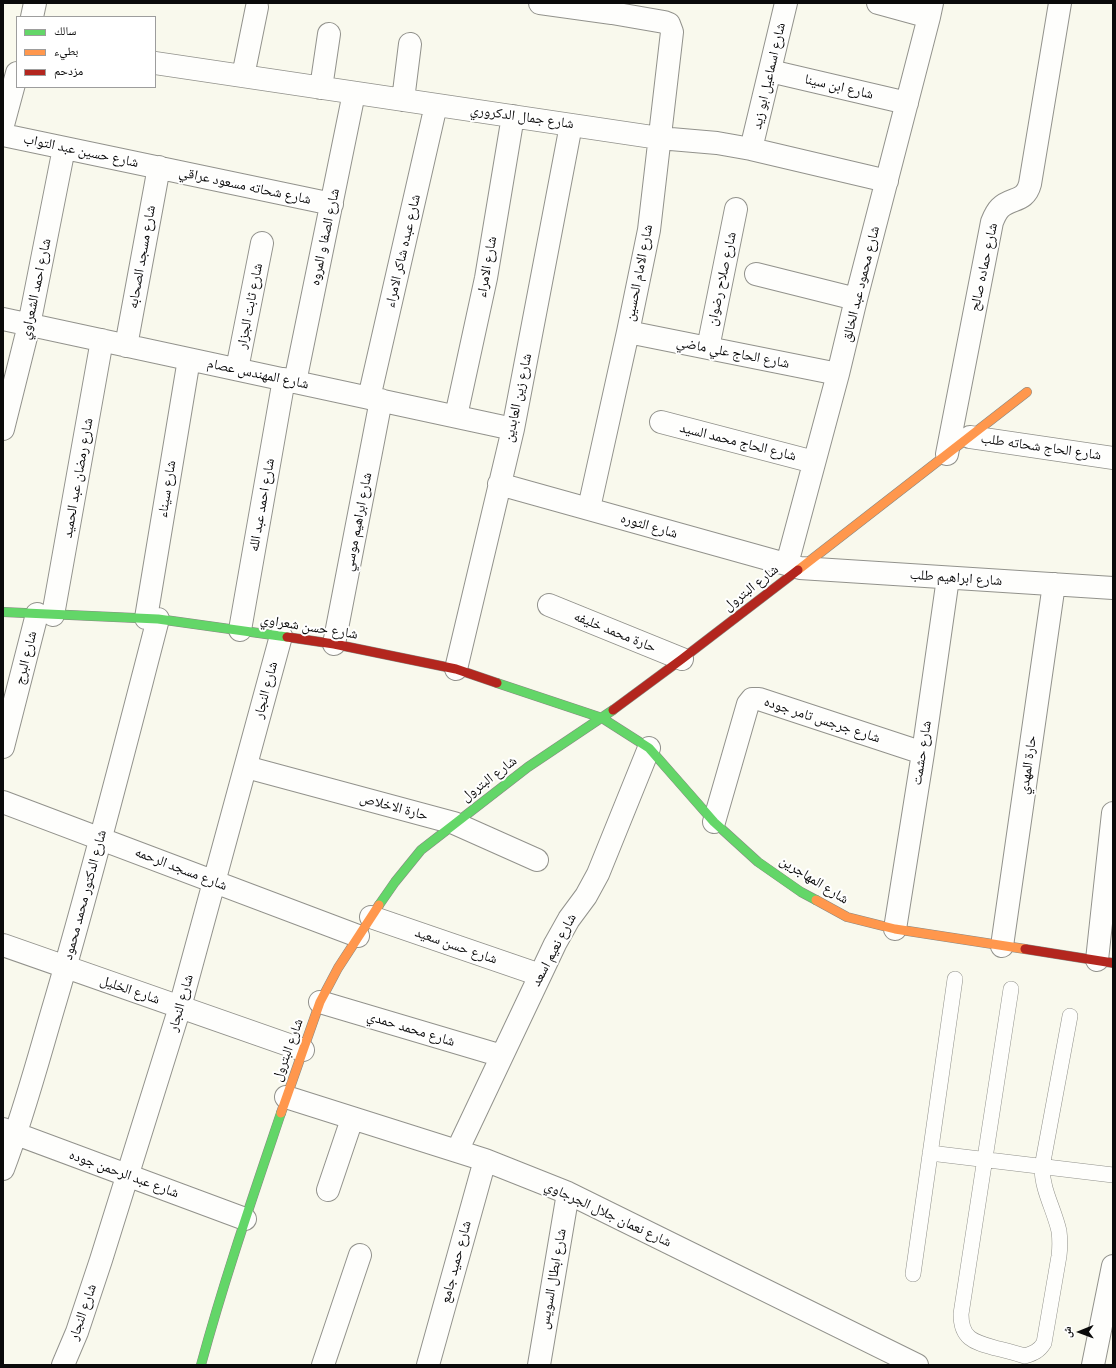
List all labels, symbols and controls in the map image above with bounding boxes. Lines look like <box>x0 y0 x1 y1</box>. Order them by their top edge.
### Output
legend <box>16 16 156 88</box>
street label: شارع اسماعيل ابو زيد <box>749 21 789 131</box>
text: سالك <box>54 24 76 38</box>
text: بطيء <box>54 44 78 58</box>
text: مزدحم <box>54 64 83 78</box>
street label: شارع ابن سينا <box>803 71 875 103</box>
street label: شارع جمال الدكروري <box>469 101 575 133</box>
street label: شارع حسين عبد التواب <box>22 131 140 171</box>
street label: شارع شحاته مسعود عراقي <box>177 164 313 208</box>
street label: شارع الصفا و المروه <box>307 187 343 287</box>
street label: شارع عبده شاكر الامراء <box>382 193 424 309</box>
street label: شارع مسجد الصحابه <box>125 204 159 310</box>
street label: شارع حماده صالح <box>966 221 1002 313</box>
street label: شارع الامام الحسين <box>621 223 657 323</box>
street label: شارع محمود عبد الخالق <box>838 224 884 344</box>
street label: شارع صلاح رضوان <box>704 230 740 328</box>
street label: شارع الامراء <box>473 235 501 299</box>
street label: شارع احمد الشعراوي <box>17 237 55 341</box>
street label: شارع ثابت الجزار <box>233 262 267 350</box>
street label: شارع الحاج علي ماضي <box>675 334 791 372</box>
street label: شارع زين العابدين <box>500 352 536 444</box>
street label: شارع المهندس عصام <box>206 355 310 393</box>
street label: شارع رمضان عبد الحميد <box>59 417 97 539</box>
street label: شارع الحاج محمد السيد <box>678 419 798 465</box>
street label: شارع الحاج شحاته طلب <box>980 430 1102 464</box>
street label: شارع احمد عبد الله <box>246 457 278 553</box>
street label: شارع سيناء <box>154 459 180 519</box>
street label: شارع ابراهيم موسي <box>340 471 376 573</box>
street label: شارع الثوره <box>618 510 680 542</box>
street label: شارع البترول <box>720 561 782 615</box>
street label: شارع ابراهيم طلب <box>909 566 1003 590</box>
street label: حارة محمد خليفه <box>571 608 659 656</box>
street label: شارع حسن شعراوي <box>259 611 359 643</box>
street label: شارع البرج <box>11 629 41 687</box>
street label: شارع النجار <box>250 660 282 720</box>
street label: شارع جرجس تامر جوده <box>762 693 882 747</box>
street label: شارع حشمت <box>909 719 935 787</box>
street label: حارة المهدي <box>1016 734 1040 796</box>
street label: شارع البترول <box>458 753 520 805</box>
street label: حارة الاخلاص <box>358 790 430 824</box>
street label: شارع الدكتور محمد محمود <box>60 828 110 962</box>
street label: شارع مسجد الرحمه <box>132 844 230 894</box>
street label: شارع المهاجرين <box>776 852 852 908</box>
street label: شارع نعيم اسعد <box>528 911 580 989</box>
street label: شارع حسن سعيد <box>413 924 499 968</box>
street label: شارع الخليل <box>98 972 162 1008</box>
street label: شارع النجار <box>165 973 197 1033</box>
street label: شارع محمد حمدي <box>365 1008 457 1050</box>
street label: شارع البترول <box>269 1016 307 1084</box>
street label: شارع عبد الرحمن جوده <box>67 1146 181 1202</box>
street label: شارع نعمان جلال الجرجاوي <box>542 1177 674 1251</box>
street label: شارع حميد جامع <box>437 1219 475 1305</box>
street label: شارع ابطال السويس <box>536 1227 570 1331</box>
street label: شارع النجار <box>66 1282 100 1342</box>
north arrow <box>1060 1312 1100 1352</box>
text: ش <box>1061 1326 1074 1338</box>

